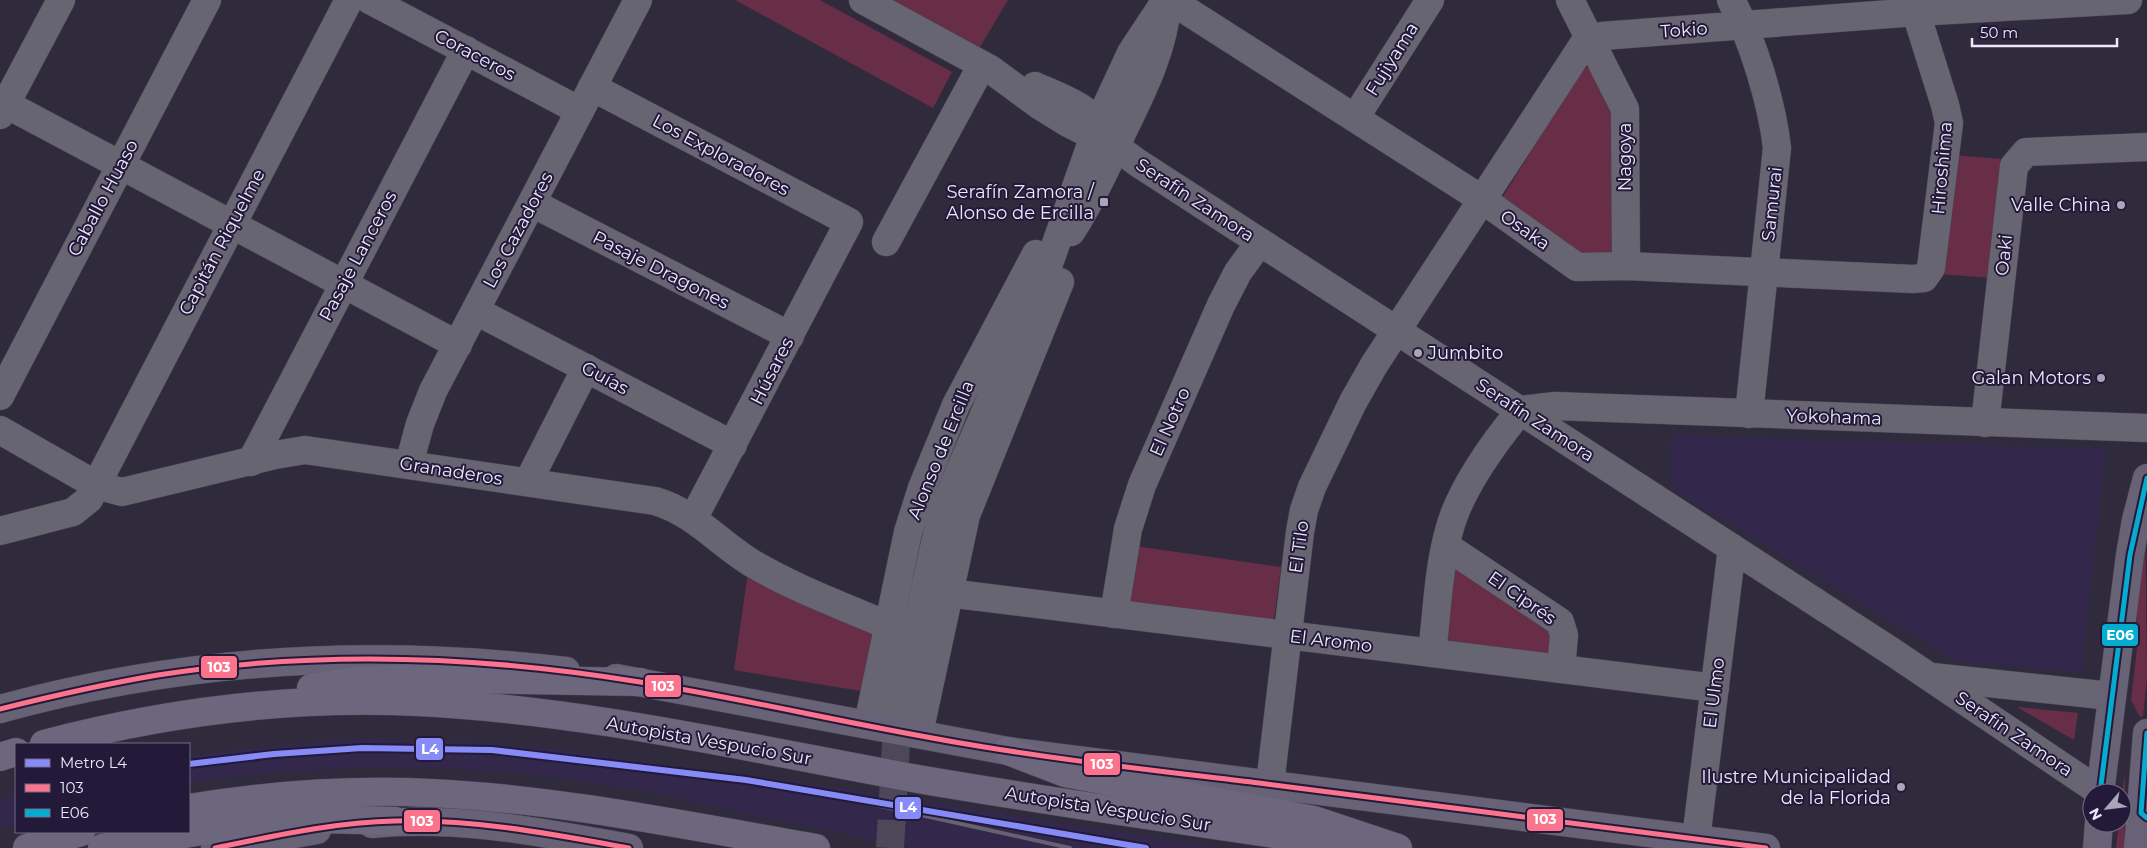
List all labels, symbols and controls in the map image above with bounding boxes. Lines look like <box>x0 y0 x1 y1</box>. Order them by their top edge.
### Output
scale bar <box>1972 15 2117 47</box>
street label: Tokio <box>1660 17 1708 43</box>
street label: Fujiyama <box>1361 18 1423 100</box>
text: 50 m <box>1980 23 2018 42</box>
street label: Coraceros <box>431 24 519 86</box>
street label: Los Exploradores <box>649 110 794 201</box>
street label: Hiroshima <box>1927 121 1957 215</box>
street label: Nagoya <box>1614 123 1636 191</box>
street label: Caballo Huaso <box>63 136 143 260</box>
street label: Serafín Zamora <box>1132 154 1258 246</box>
street label: Capitán Riquelme <box>174 165 270 319</box>
street label: Samurai <box>1757 166 1787 242</box>
street label: Los Cazadores <box>478 168 558 292</box>
place label: Serafín Zamora / Alonso de Ercilla <box>946 181 1095 224</box>
street label: Pasaje Lanceros <box>314 187 402 325</box>
place label: Valle China <box>2011 194 2111 216</box>
marker: Serafín Zamora / Alonso de Ercilla <box>1098 196 1110 208</box>
marker: Valle China <box>2115 199 2127 211</box>
street label: Osaka <box>1496 205 1554 255</box>
street label: Pasaje Dragones <box>589 226 733 314</box>
street label: Oaki <box>1991 233 2017 277</box>
street label: Húsares <box>746 333 798 408</box>
place label: Jumbito <box>1427 342 1503 364</box>
marker: Jumbito <box>1412 347 1424 359</box>
street label: Guías <box>578 356 633 400</box>
place label: Galan Motors <box>1971 367 2091 389</box>
marker: Galan Motors <box>2095 372 2107 384</box>
street label: Serafín Zamora <box>1472 374 1598 466</box>
street label: Alonso de Ercilla <box>903 377 979 523</box>
street label: El Notro <box>1145 384 1195 460</box>
street label: Yokohama <box>1786 404 1882 430</box>
street label: Granaderos <box>398 452 504 490</box>
street label: El Tilo <box>1284 519 1314 575</box>
street label: El Ciprés <box>1484 567 1560 630</box>
line badge: E06 <box>2101 623 2139 647</box>
street label: El Aromo <box>1288 625 1374 657</box>
text: E06 <box>2106 626 2134 644</box>
line badge: 103 <box>200 655 238 679</box>
street label: El Ulmo <box>1699 656 1729 730</box>
text: 103 <box>207 658 231 676</box>
line badge: 103 <box>644 674 682 698</box>
text: 103 <box>651 677 675 695</box>
street label: Serafín Zamora <box>1951 687 2077 781</box>
street label: Autopista Vespucio Sur <box>605 712 813 770</box>
line badge: L4 <box>415 737 444 761</box>
text: L4 <box>421 740 439 758</box>
legend <box>15 743 190 833</box>
line badge: 103 <box>1083 752 1121 776</box>
text: Metro L4 <box>60 753 127 772</box>
text: 103 <box>1090 755 1114 773</box>
place label: Ilustre Municipalidad de la Florida <box>1701 766 1891 809</box>
text: 103 <box>60 778 84 797</box>
marker: Ilustre Municipalidad de la Florida <box>1895 781 1907 793</box>
street label: Autopista Vespucio Sur <box>1004 782 1212 836</box>
north arrow <box>2082 783 2132 833</box>
line badge: L4 <box>894 796 922 820</box>
text: L4 <box>899 798 917 816</box>
text: E06 <box>60 803 89 822</box>
text: N <box>2085 805 2106 823</box>
line badge: 103 <box>1526 808 1564 832</box>
line badge: 103 <box>403 809 441 833</box>
text: 103 <box>1533 810 1557 828</box>
text: 103 <box>410 812 434 830</box>

